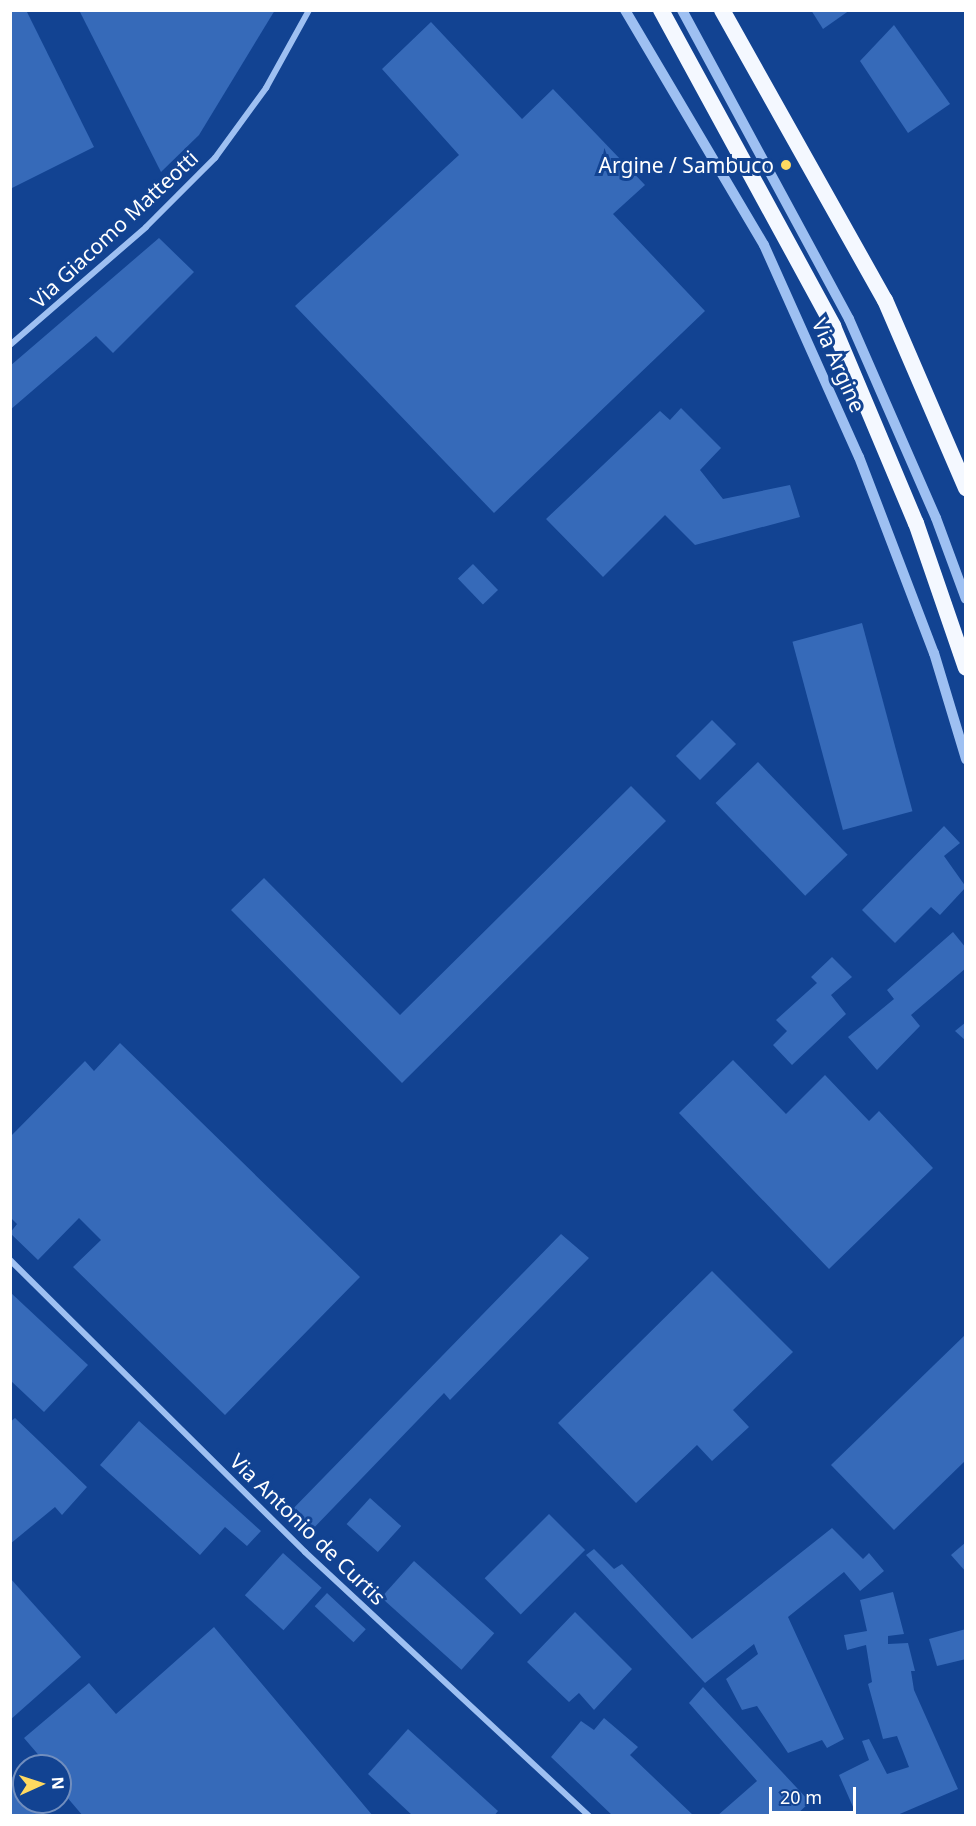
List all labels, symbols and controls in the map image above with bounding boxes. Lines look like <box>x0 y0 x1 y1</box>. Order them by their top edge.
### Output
street label: Via Giacomo Matteotti <box>25 145 203 313</box>
place label: Argine / Sambuco <box>599 152 774 178</box>
marker: Argine / Sambuco <box>779 158 793 172</box>
street label: Via Argine <box>807 314 871 416</box>
street label: Via Antonio de Curtis <box>225 1448 391 1610</box>
north arrow <box>12 1754 72 1814</box>
scale bar <box>772 1775 859 1813</box>
text: N <box>47 1776 69 1790</box>
text: 20 m <box>780 1785 822 1809</box>

